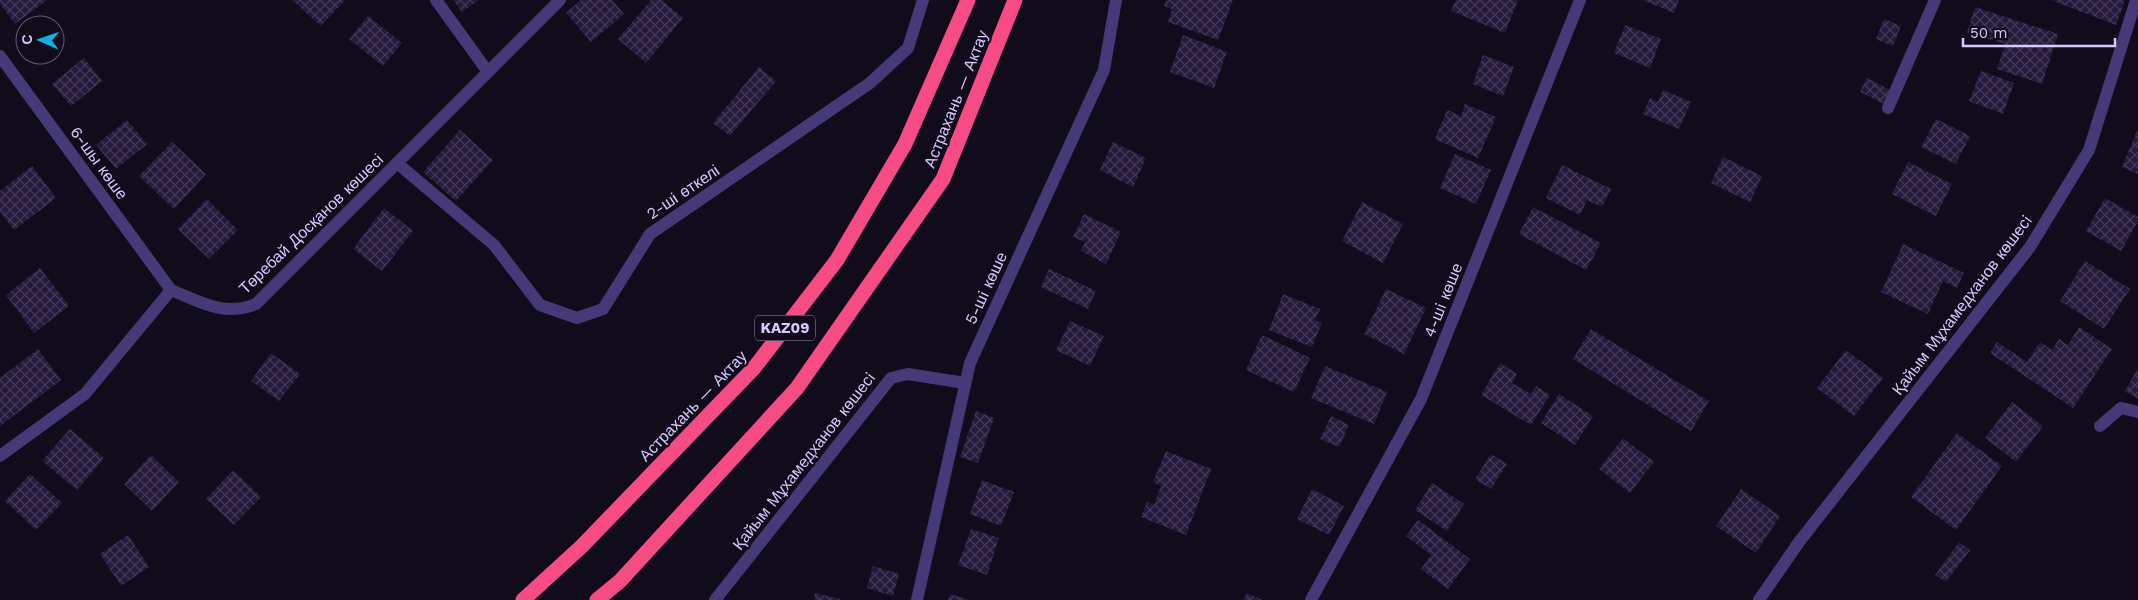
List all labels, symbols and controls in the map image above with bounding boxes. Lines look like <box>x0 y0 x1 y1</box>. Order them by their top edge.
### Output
north arrow <box>15 15 65 65</box>
scale bar <box>1963 15 2116 47</box>
text: 50 m <box>1970 24 2007 42</box>
street label: Астрахань — Актау <box>920 28 992 170</box>
text: С <box>19 34 35 45</box>
street label: 6-шы көше <box>66 123 132 203</box>
street label: Төребай Досқанов көшесі <box>235 150 387 298</box>
street label: 2-ші өткелі <box>643 161 723 223</box>
street label: Қайым Мұхамедханов көшесi <box>1888 211 2036 399</box>
street label: 5-шi көше <box>961 249 1011 327</box>
street label: 4-шi көше <box>1420 260 1466 340</box>
road number: KAZ09 <box>755 316 815 340</box>
street label: Астрахань — Актау <box>635 347 751 465</box>
street label: Қайым Мұхамедханов көшесi <box>729 368 879 554</box>

